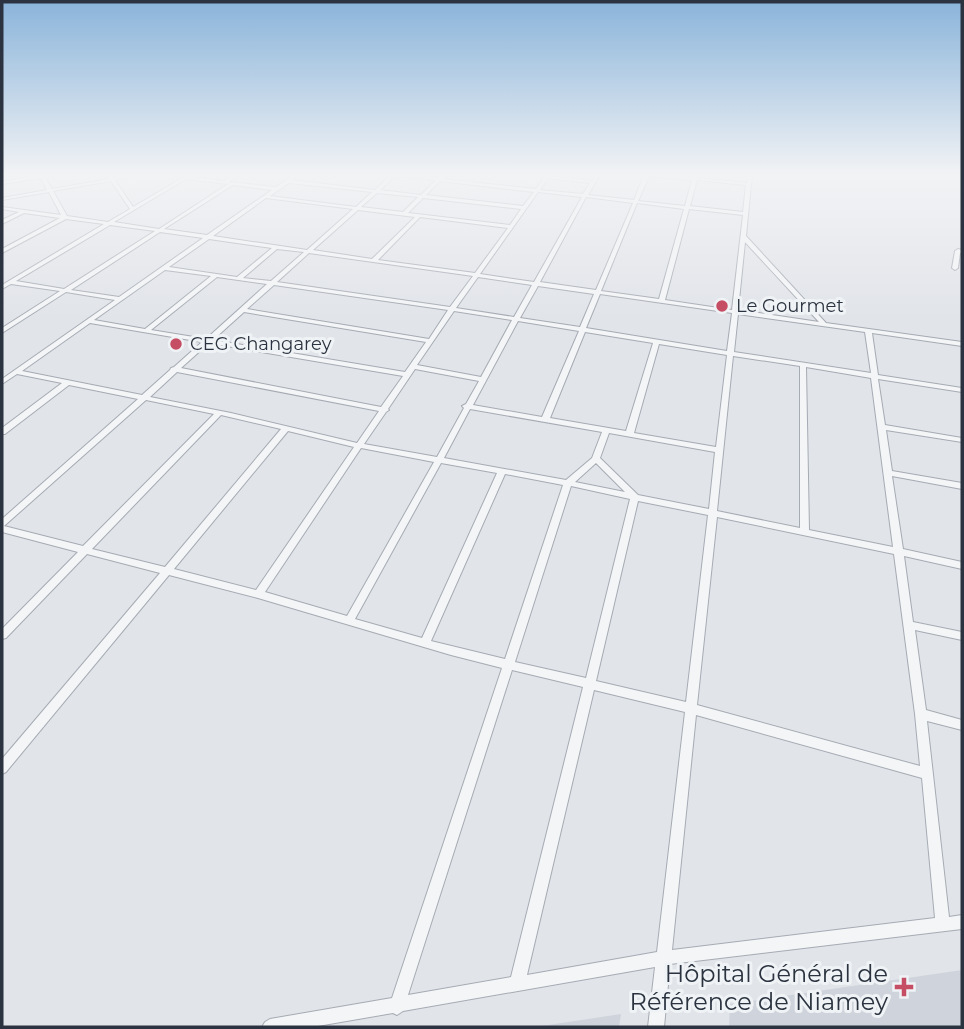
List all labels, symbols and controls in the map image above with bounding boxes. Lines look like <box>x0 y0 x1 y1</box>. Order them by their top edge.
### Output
place label: Le Gourmet <box>736 295 844 317</box>
marker: Le Gourmet <box>714 298 730 314</box>
place label: CEG Changarey <box>190 333 332 355</box>
marker: CEG Changarey <box>168 336 184 352</box>
place label: Hôpital Général de Référence de Niamey <box>630 959 888 1016</box>
marker: Hôpital Général de Référence de Niamey <box>894 977 914 997</box>

